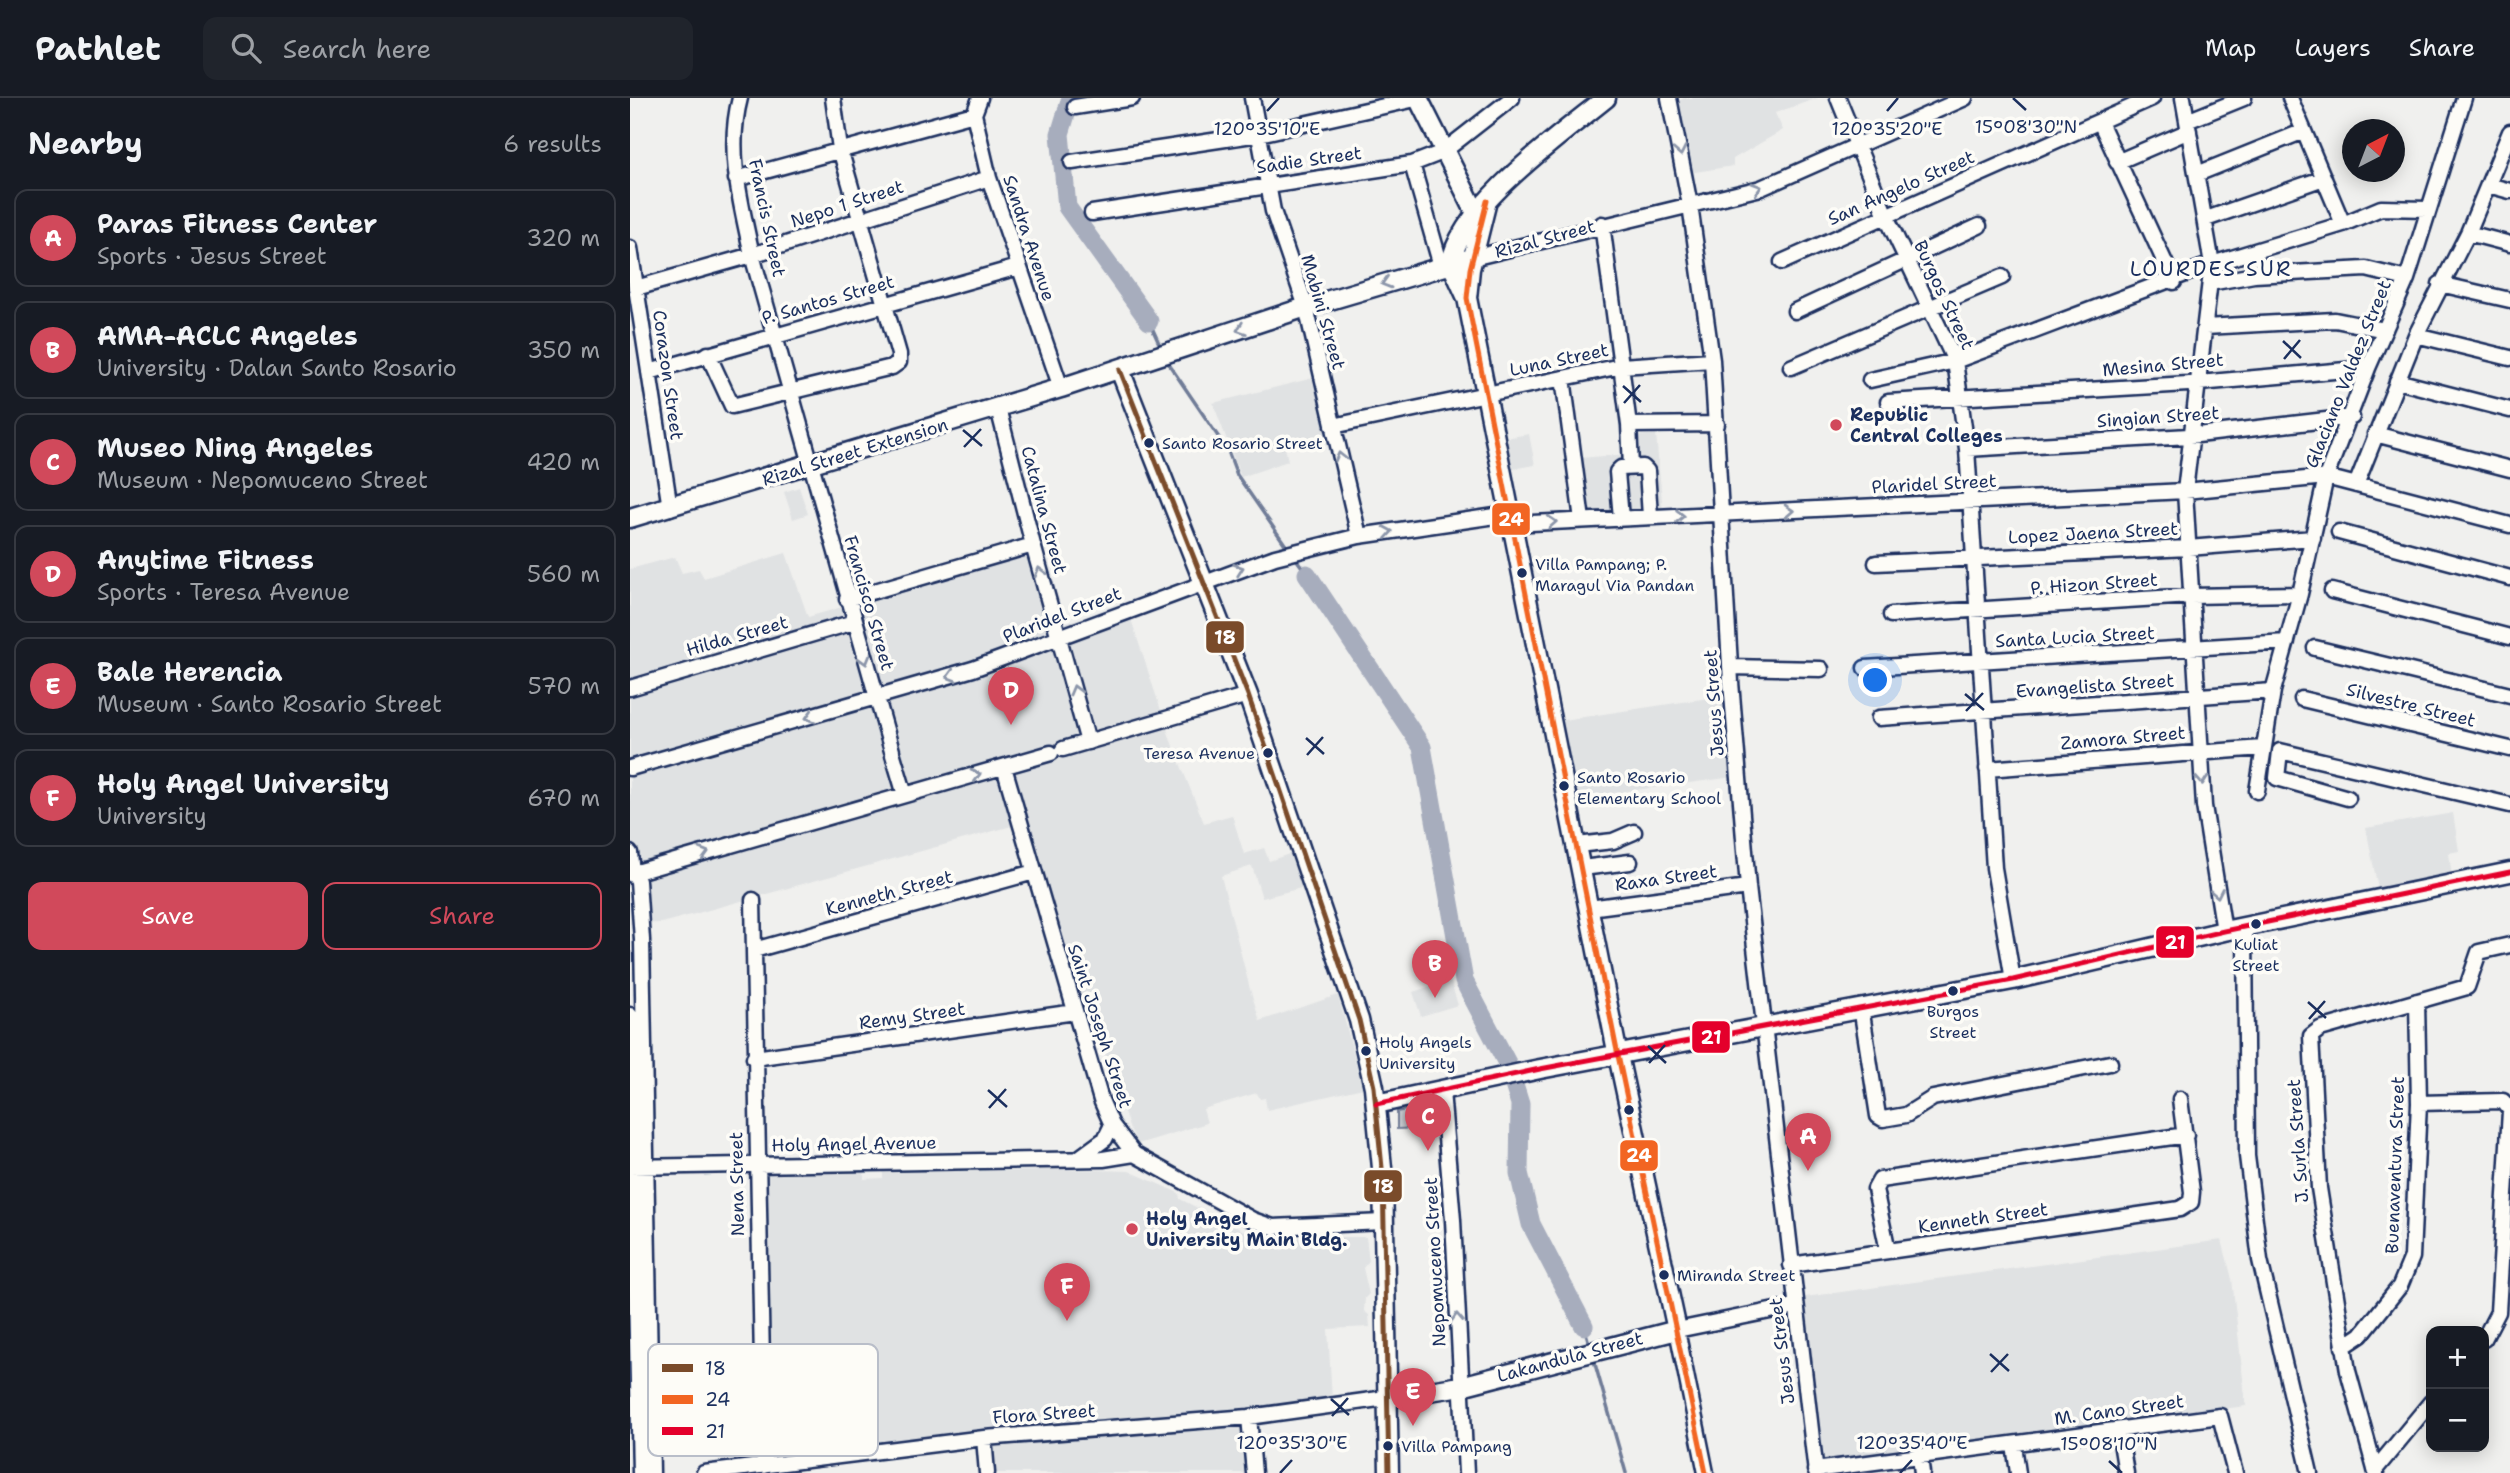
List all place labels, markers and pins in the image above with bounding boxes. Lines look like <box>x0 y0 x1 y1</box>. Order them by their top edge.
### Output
place label: Republic Central Colleges <box>1850 403 2003 448</box>
marker: Republic Central Colleges <box>1828 417 1844 433</box>
place label: Santo Rosario Street <box>1162 433 1323 454</box>
marker: Santo Rosario Street <box>1142 436 1156 450</box>
place label: Villa Pampang; P. Maragul Via Pandan <box>1535 554 1694 596</box>
marker: Villa Pampang; P. Maragul Via Pandan <box>1515 566 1529 580</box>
pin: D <box>988 667 1034 725</box>
place label: Teresa Avenue <box>1143 743 1255 764</box>
marker: Teresa Avenue <box>1261 746 1275 760</box>
place label: Santo Rosario Elementary School <box>1577 767 1721 809</box>
marker: Santo Rosario Elementary School <box>1557 779 1571 793</box>
marker: Kuliat Street <box>2249 917 2263 931</box>
place label: Kuliat Street <box>2232 934 2280 976</box>
pin: B <box>1412 940 1458 998</box>
marker: Burgos Street <box>1946 984 1960 998</box>
place label: Burgos Street <box>1927 1001 1979 1043</box>
place label: Holy Angels University <box>1379 1032 1472 1074</box>
marker: Holy Angels University <box>1359 1044 1373 1058</box>
pin: C <box>1405 1093 1451 1151</box>
unlabelled marker <box>1622 1103 1636 1117</box>
pin: A <box>1785 1113 1831 1171</box>
place label: Holy Angel University Main Bldg. <box>1146 1207 1348 1252</box>
marker: Holy Angel University Main Bldg. <box>1124 1221 1140 1237</box>
pin: F <box>1044 1263 1090 1321</box>
place label: Miranda Street <box>1677 1265 1795 1286</box>
marker: Miranda Street <box>1657 1268 1671 1282</box>
pin: E <box>1390 1368 1436 1426</box>
place label: Villa Pampang <box>1401 1436 1512 1457</box>
marker: Villa Pampang <box>1381 1439 1395 1453</box>

